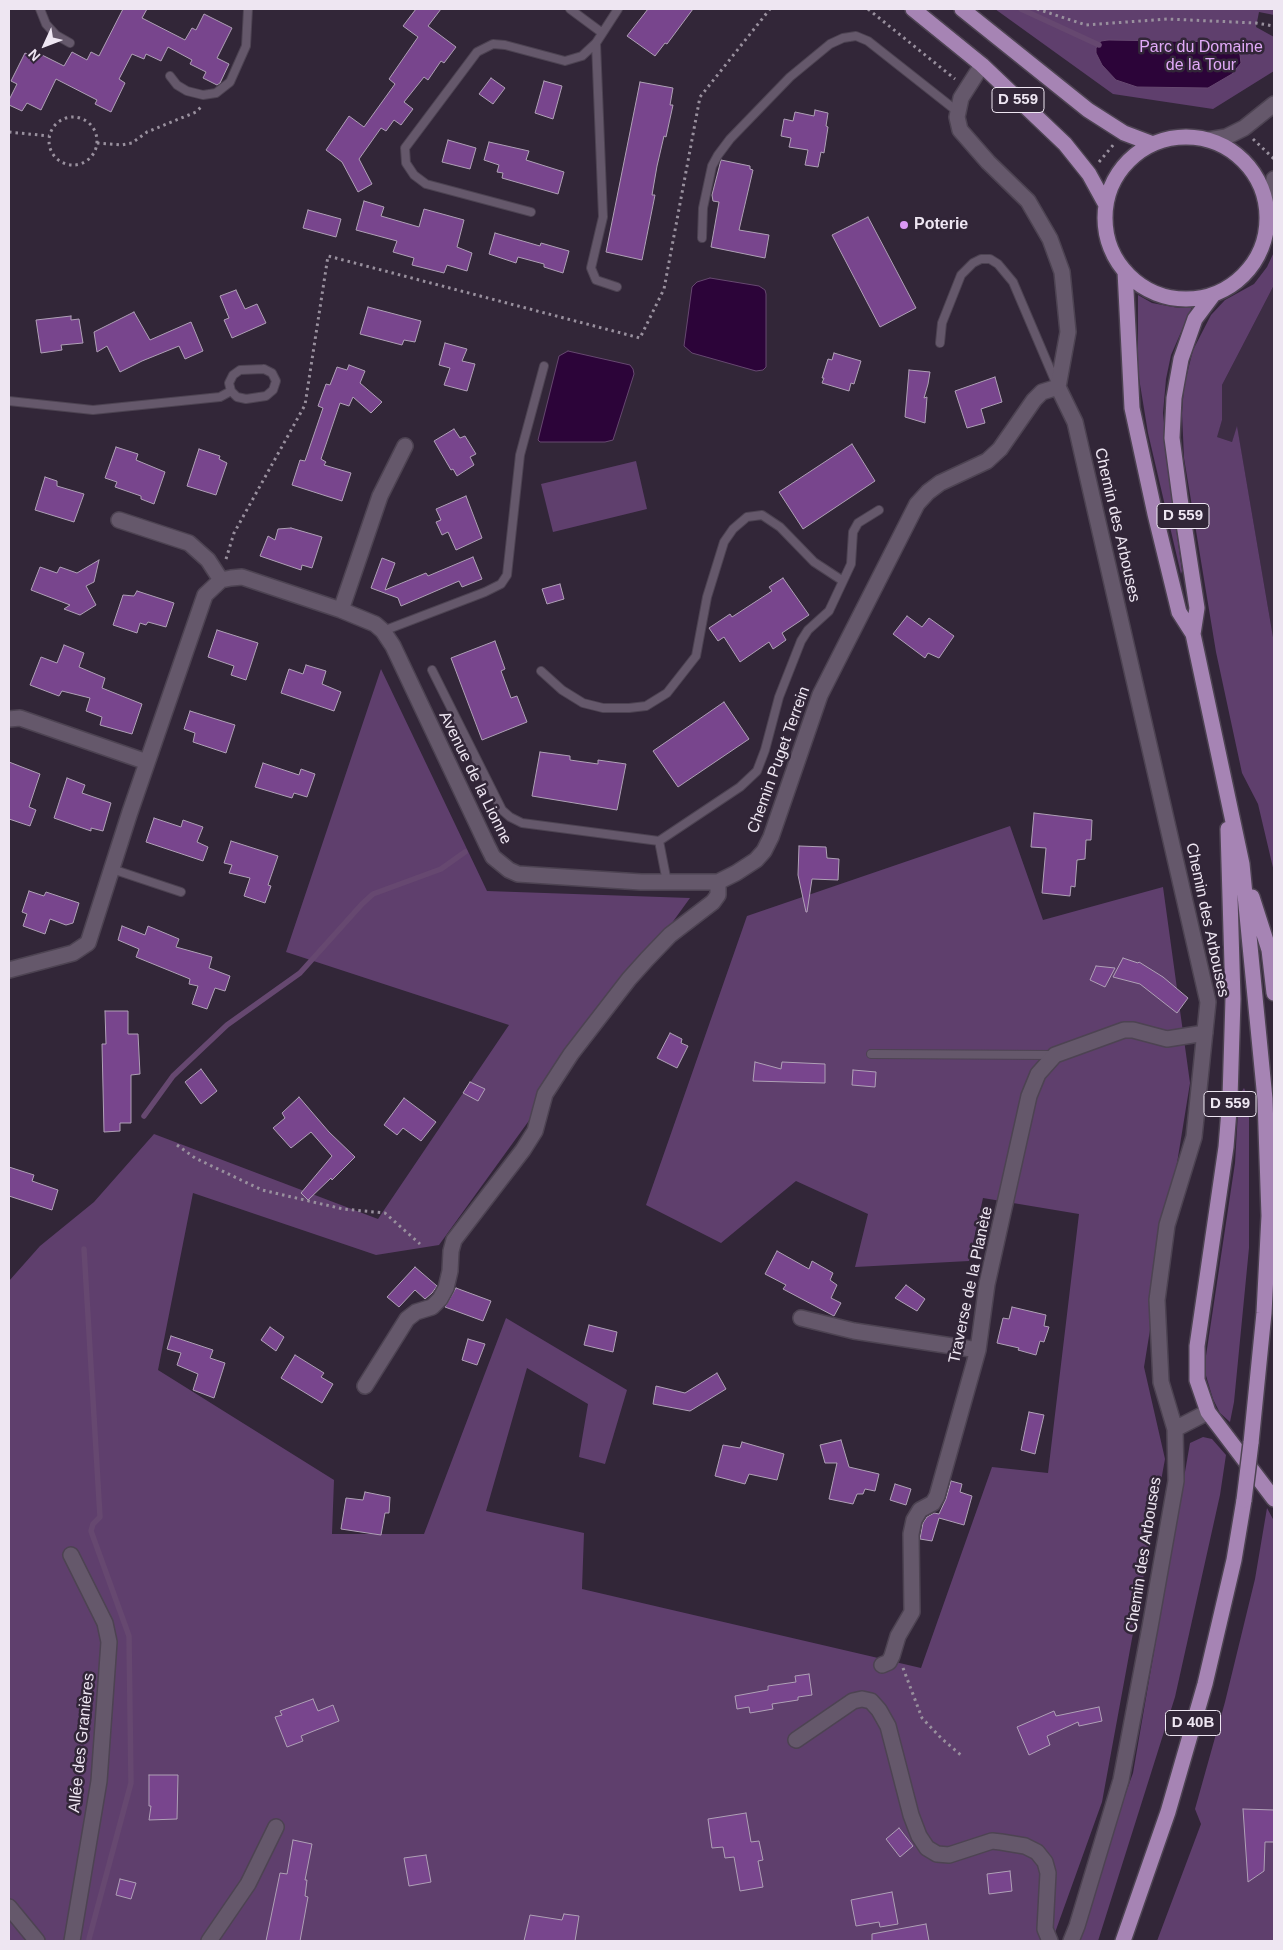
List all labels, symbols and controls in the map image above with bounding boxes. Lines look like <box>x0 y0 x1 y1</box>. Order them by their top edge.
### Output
north arrow <box>20 20 70 70</box>
park label: Parc du Domaine de la Tour <box>1139 38 1263 76</box>
text: N <box>25 46 43 64</box>
road number: D 559 <box>992 88 1044 112</box>
place label: Poterie <box>914 215 968 235</box>
marker: Poterie <box>898 219 910 231</box>
street label: Chemin des Arbouses <box>1090 446 1144 604</box>
road number: D 559 <box>1157 504 1209 528</box>
street label: Chemin Puget Terrein <box>744 684 814 836</box>
street label: Avenue de la Lionne <box>434 708 516 848</box>
street label: Chemin des Arbouses <box>1181 841 1233 999</box>
road number: D 559 <box>1204 1092 1256 1116</box>
street label: Traverse de la Planète <box>945 1205 997 1365</box>
street label: Chemin des Arbouses <box>1122 1476 1166 1634</box>
street label: Allée des Granières <box>65 1672 99 1814</box>
road number: D 40B <box>1166 1710 1220 1736</box>

